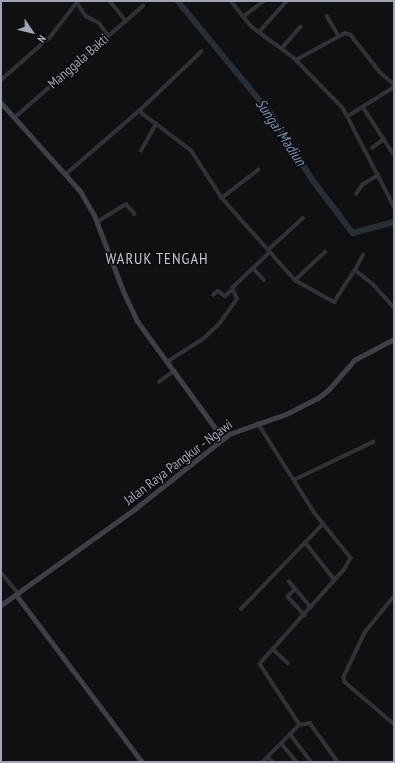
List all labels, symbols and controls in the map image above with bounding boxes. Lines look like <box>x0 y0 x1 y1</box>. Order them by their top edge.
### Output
north arrow <box>12 12 52 52</box>
street label: Manggala Bakti <box>44 30 112 92</box>
text: N <box>34 32 49 45</box>
water label: Sungai Madiun <box>252 95 310 169</box>
district label: WARUK TENGAH <box>105 248 209 268</box>
street label: Jalan Raya Pangkur - Ngawi <box>120 415 236 509</box>

